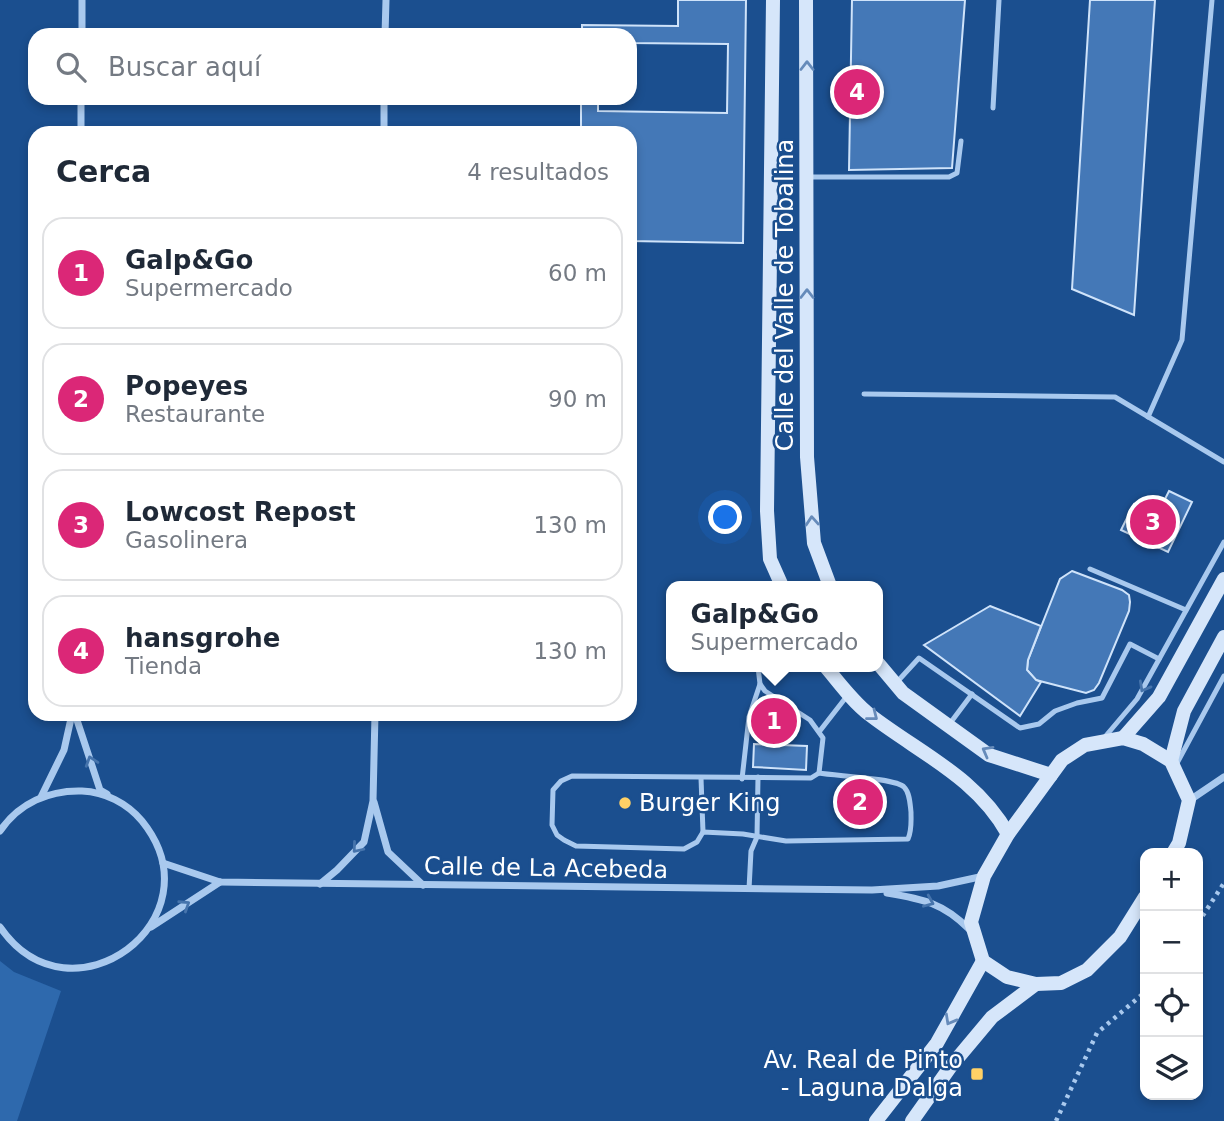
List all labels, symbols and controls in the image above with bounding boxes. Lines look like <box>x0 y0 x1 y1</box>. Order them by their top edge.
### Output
search box <box>28 28 637 105</box>
icon: search <box>52 48 90 86</box>
text: Buscar aquí <box>108 52 261 82</box>
one-way arrow <box>799 60 814 71</box>
pin: 4 <box>834 66 880 118</box>
street label: Calle del Valle de Tobalina <box>771 139 799 451</box>
text: Cerca <box>56 154 151 189</box>
text: 4 resultados <box>467 159 609 185</box>
text: Galp&Go <box>125 245 253 275</box>
text: 1 <box>73 260 89 286</box>
text: 60 m <box>548 260 607 286</box>
text: Supermercado <box>125 275 293 301</box>
one-way arrow <box>799 288 815 298</box>
text: Popeyes <box>125 371 248 401</box>
text: 2 <box>73 386 89 412</box>
text: 90 m <box>548 386 607 412</box>
text: Restaurante <box>125 401 265 427</box>
pin: 3 <box>1130 496 1176 548</box>
text: Lowcost Repost <box>125 497 356 527</box>
your location <box>708 500 742 534</box>
text: 3 <box>73 512 89 538</box>
text: 130 m <box>533 512 607 538</box>
one-way arrow <box>805 515 820 526</box>
text: Gasolinera <box>125 527 248 553</box>
popup <box>666 581 883 672</box>
text: Galp&Go <box>691 599 819 629</box>
text: hansgrohe <box>125 623 280 653</box>
text: Supermercado <box>691 629 858 655</box>
text: 4 <box>73 638 89 664</box>
text: 130 m <box>533 638 607 664</box>
text: Tienda <box>125 653 202 679</box>
one-way arrow <box>1139 680 1152 693</box>
pin: 1 <box>751 695 797 747</box>
one-way arrow <box>865 708 877 721</box>
one-way arrow <box>981 746 994 760</box>
one-way arrow <box>85 756 99 768</box>
pin: 2 <box>837 776 883 828</box>
place label: Burger King <box>639 789 780 817</box>
marker: Burger King <box>617 795 633 811</box>
one-way arrow <box>352 841 365 853</box>
map controls <box>1140 848 1203 1100</box>
button: + <box>1140 848 1203 911</box>
street label: Calle de La Acebeda <box>424 852 668 884</box>
one-way arrow <box>922 894 934 908</box>
one-way arrow <box>177 901 190 913</box>
button: − <box>1140 911 1203 974</box>
button: locate <box>1140 974 1203 1037</box>
one-way arrow <box>945 1013 958 1026</box>
button: layers <box>1140 1037 1203 1100</box>
place label: Av. Real de Pinto - Laguna Dalga <box>763 1046 963 1102</box>
marker: Av. Real de Pinto - Laguna Dalga <box>969 1066 985 1082</box>

